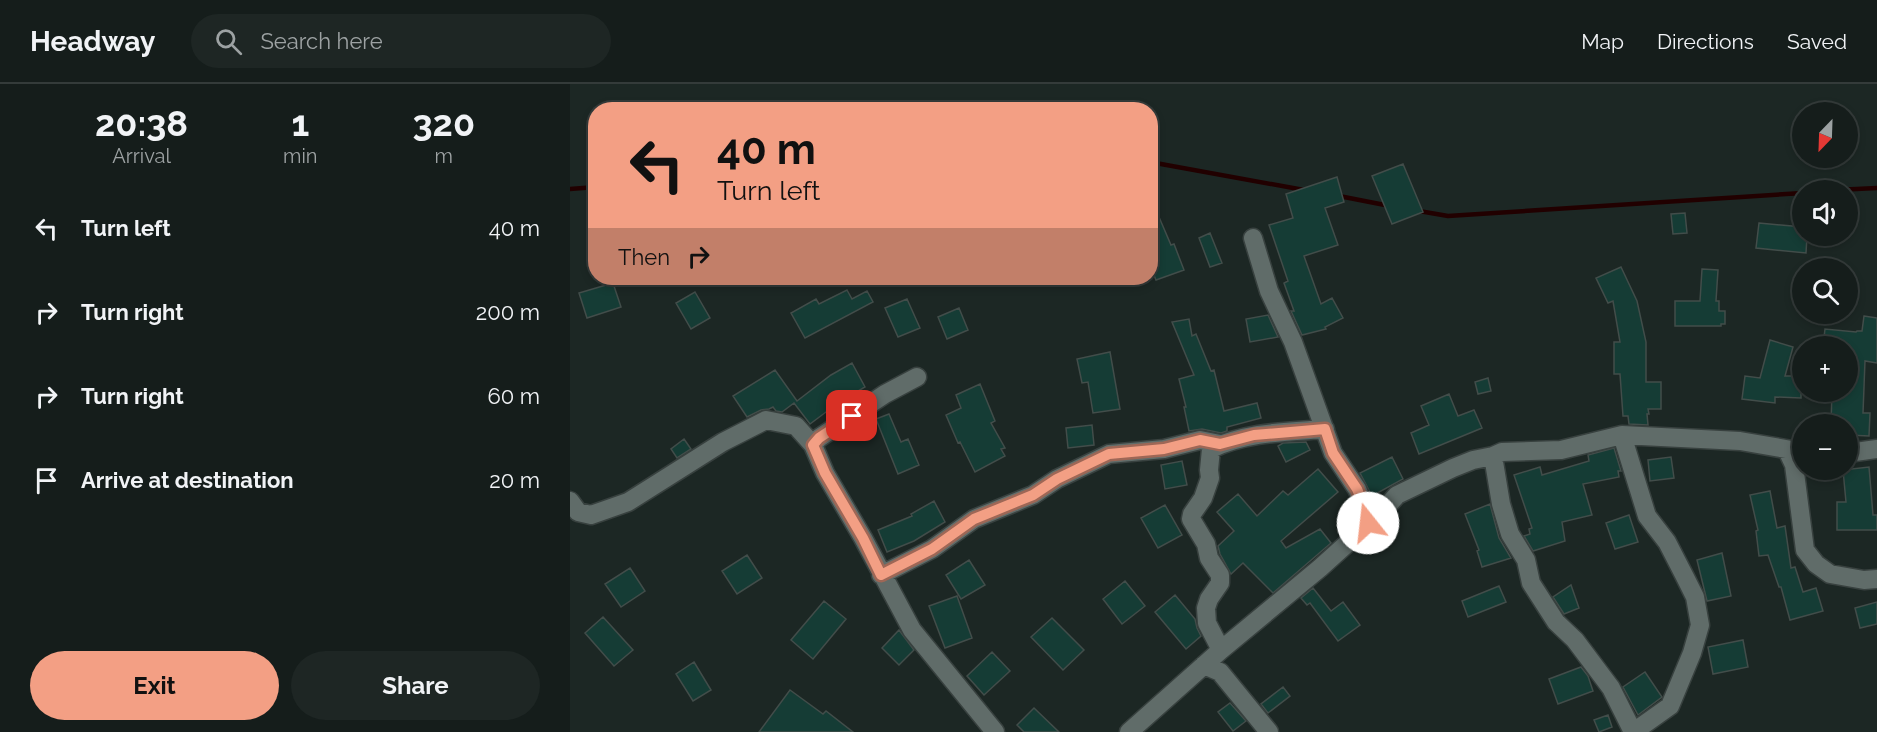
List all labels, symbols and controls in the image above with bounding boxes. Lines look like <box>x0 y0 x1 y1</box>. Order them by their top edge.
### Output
search box <box>191 14 611 68</box>
text: Headway <box>30 25 155 58</box>
icon: search <box>212 25 245 58</box>
text: Search here <box>260 28 383 54</box>
text: Map <box>1581 29 1624 54</box>
text: Directions <box>1657 29 1754 54</box>
text: Saved <box>1787 29 1847 54</box>
text: 20:38 <box>95 102 188 144</box>
text: 1 <box>291 102 309 144</box>
text: 320 <box>413 102 475 144</box>
north arrow <box>1792 102 1858 168</box>
map controls <box>1792 102 1858 480</box>
text: 40 m <box>717 125 816 174</box>
icon: left <box>618 126 696 204</box>
text: Arrival <box>112 144 171 168</box>
text: min <box>283 144 318 168</box>
text: m <box>435 144 453 168</box>
text: Turn left <box>717 175 820 206</box>
button: sound <box>1792 180 1858 246</box>
icon: left <box>30 212 63 245</box>
text: Turn left <box>81 215 171 241</box>
text: 40 m <box>489 215 540 241</box>
icon: right <box>682 240 715 273</box>
text: Then <box>618 244 670 270</box>
button: search <box>1792 258 1858 324</box>
icon: right <box>30 296 63 329</box>
text: Turn right <box>81 299 184 325</box>
text: 200 m <box>476 299 540 325</box>
button: + <box>1792 336 1858 402</box>
icon: right <box>30 380 63 413</box>
text: Turn right <box>81 383 184 409</box>
text: 60 m <box>487 383 540 409</box>
pin <box>826 390 877 441</box>
icon: arrive <box>835 399 868 432</box>
button: − <box>1792 414 1858 480</box>
icon: arrive <box>30 464 63 497</box>
text: Arrive at destination <box>81 467 294 493</box>
text: 20 m <box>489 467 540 493</box>
position arrow <box>1336 491 1400 555</box>
button: Exit <box>30 651 279 720</box>
button: Share <box>291 651 540 720</box>

